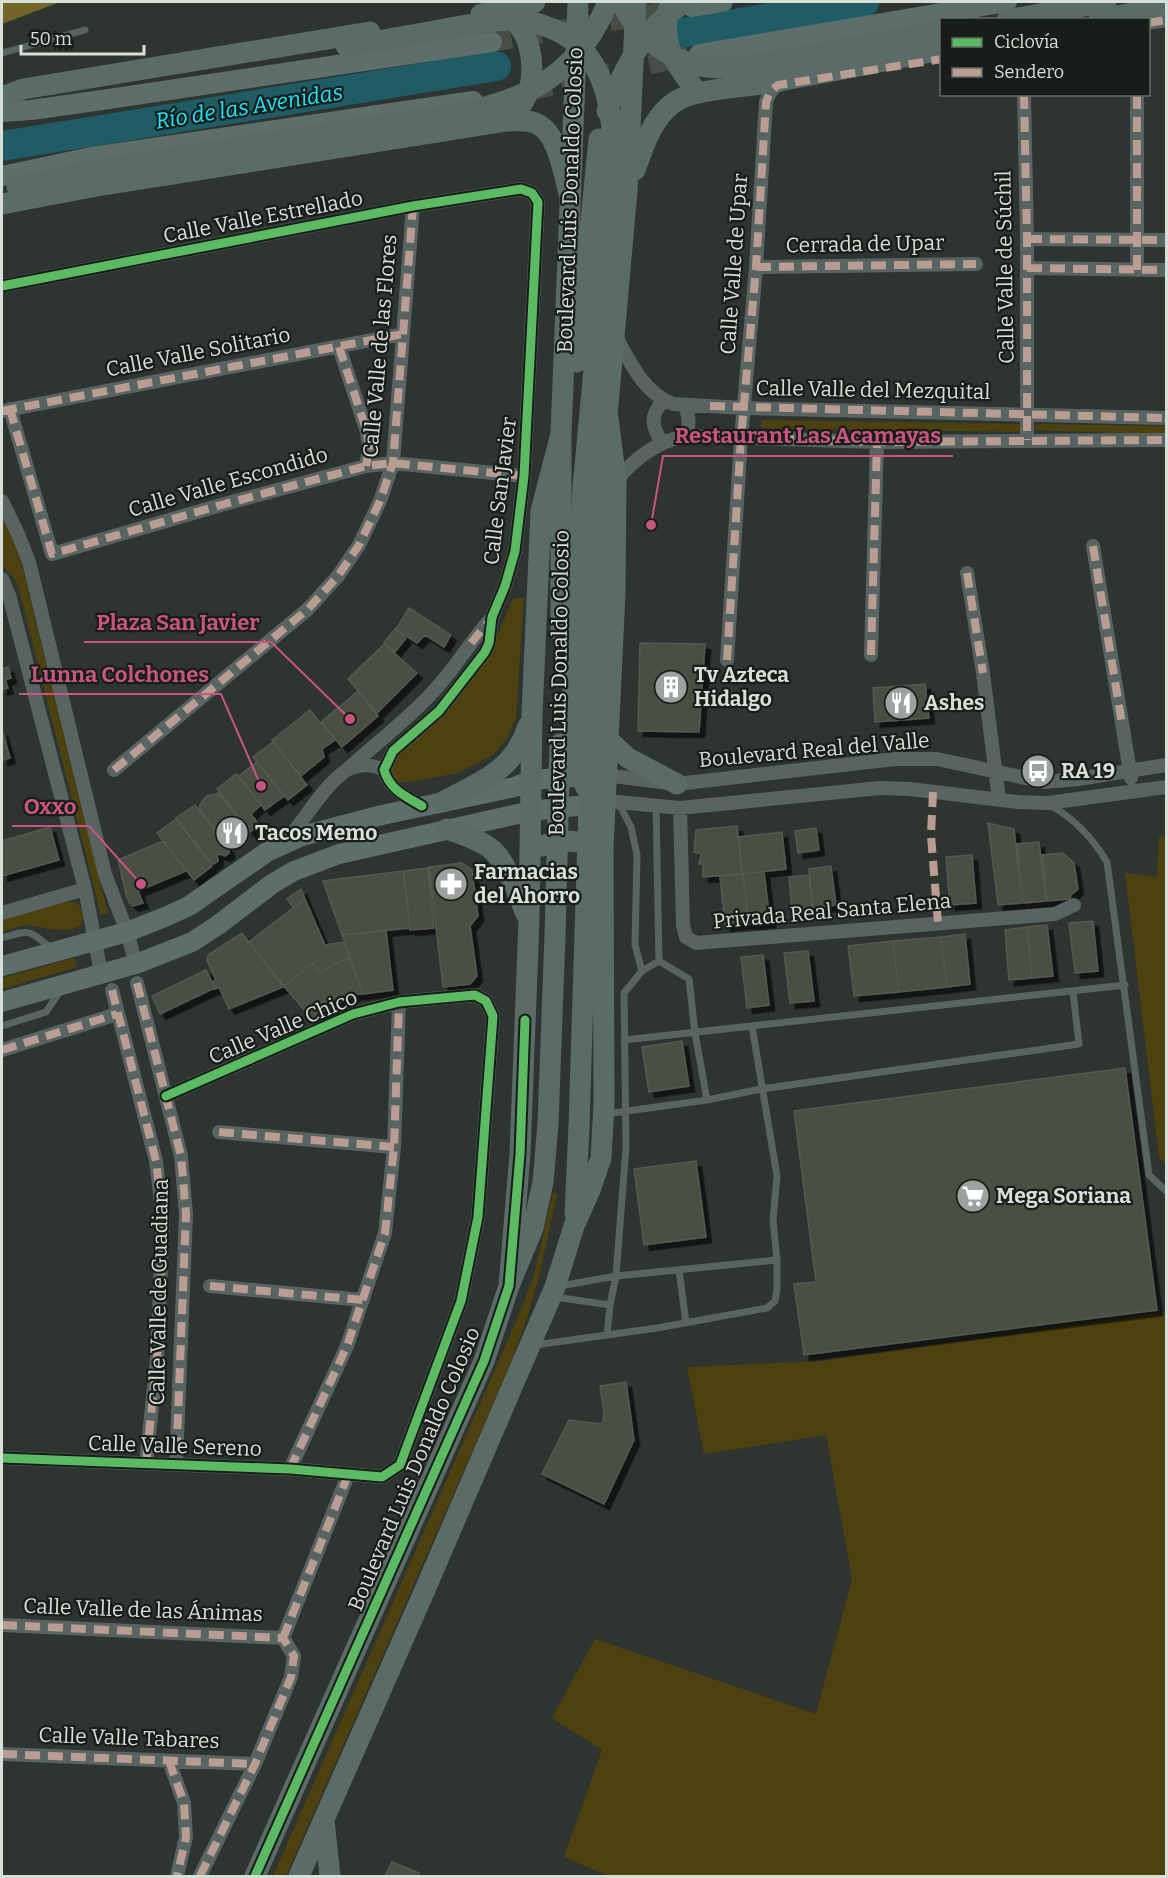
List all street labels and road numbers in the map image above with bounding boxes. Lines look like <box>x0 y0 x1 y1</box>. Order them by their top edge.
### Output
street label: Boulevard Luis Donaldo Colosio <box>552 47 588 353</box>
street label: Calle Valle de Súchil <box>990 170 1020 364</box>
street label: Calle Valle de Upar <box>715 173 753 355</box>
street label: Calle Valle Estrellado <box>161 185 365 249</box>
street label: Cerrada de Upar <box>785 230 945 258</box>
street label: Calle Valle de las Flores <box>357 233 403 459</box>
street label: Calle Valle Solitario <box>104 321 292 383</box>
street label: Calle Valle del Mezquital <box>755 375 991 405</box>
street label: Calle San Javier <box>478 416 522 566</box>
street label: Calle Valle Escondido <box>125 441 331 523</box>
street label: Boulevard Luis Donaldo Colosio <box>543 530 575 836</box>
street label: Boulevard Real del Valle <box>697 727 931 773</box>
street label: Privada Real Santa Elena <box>712 888 953 934</box>
street label: Calle Valle Chico <box>205 984 361 1070</box>
street label: Calle Valle de Guadiana <box>144 1178 174 1406</box>
street label: Boulevard Luis Donaldo Colosio <box>342 1323 486 1615</box>
street label: Calle Valle Sereno <box>88 1430 262 1462</box>
street label: Calle Valle de las Ánimas <box>23 1593 263 1627</box>
street label: Calle Valle Tabares <box>38 1722 220 1754</box>

